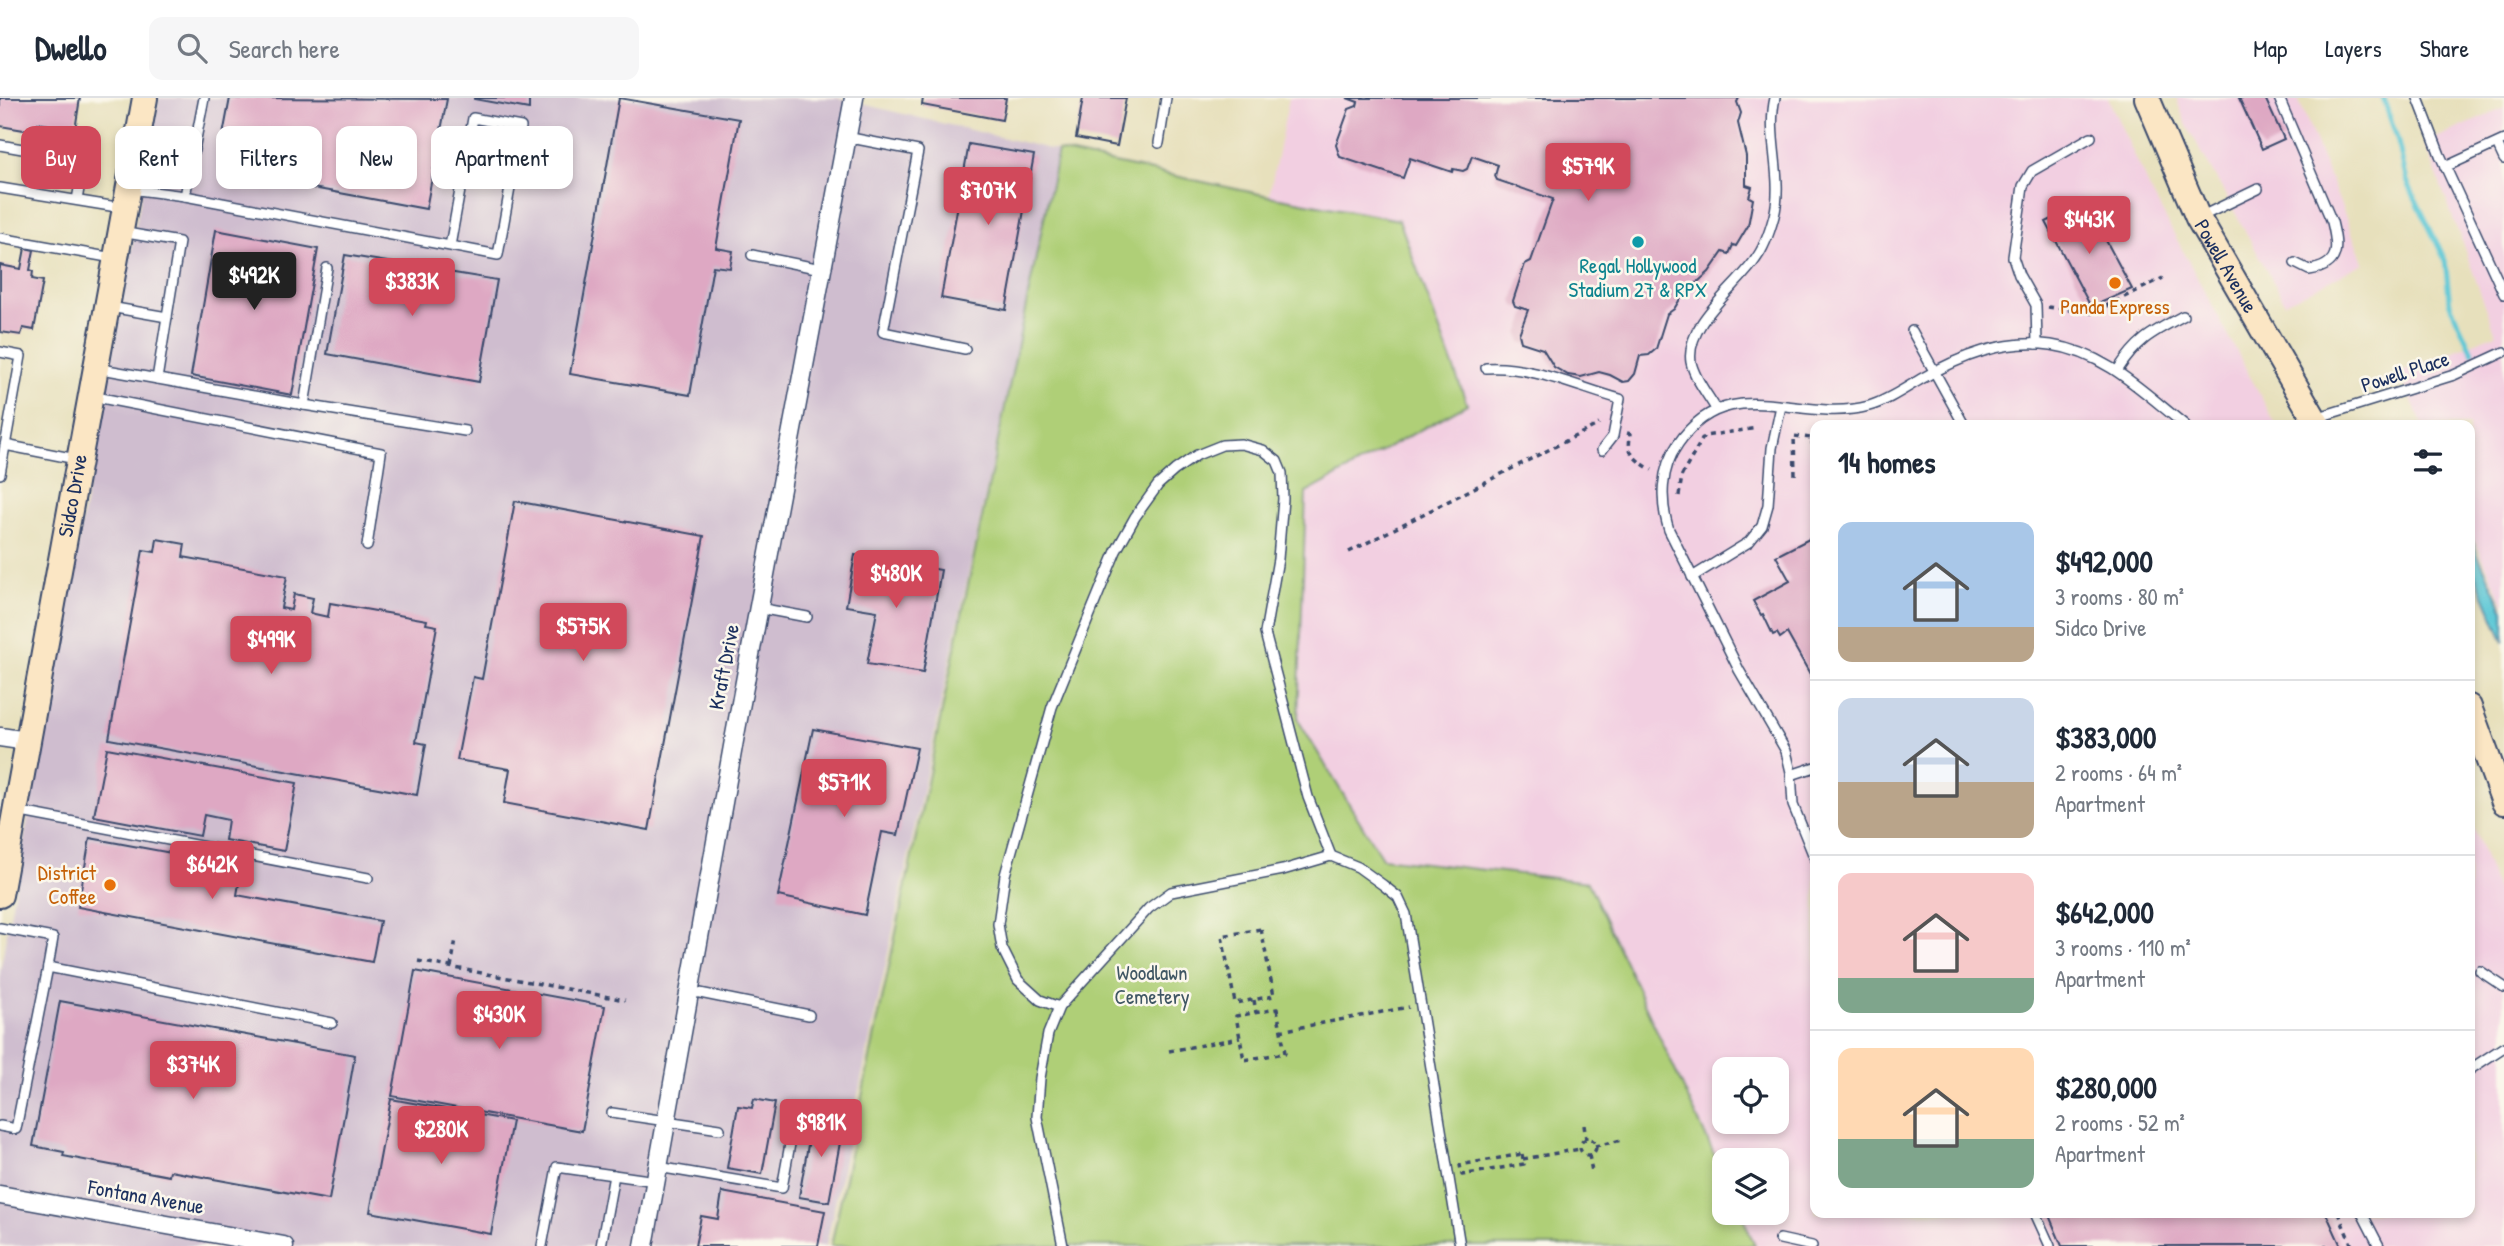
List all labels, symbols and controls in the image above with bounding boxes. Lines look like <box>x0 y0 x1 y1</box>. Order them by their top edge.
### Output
search box <box>149 17 639 80</box>
text: Dwello <box>35 26 107 70</box>
icon: search <box>173 29 211 67</box>
text: Search here <box>229 31 340 66</box>
text: Map <box>2253 32 2287 64</box>
text: Layers <box>2325 32 2382 64</box>
text: Share <box>2420 32 2469 64</box>
chip: Buy <box>21 126 101 189</box>
chip: Rent <box>115 126 202 189</box>
chip: Filters <box>216 126 322 189</box>
chip: New <box>336 126 417 189</box>
chip: Apartment <box>431 126 573 189</box>
pin: $579K <box>1539 144 1637 203</box>
text: $579K <box>1561 150 1615 181</box>
pin: $707K <box>939 167 1037 227</box>
text: $707K <box>960 174 1016 205</box>
pin: $443K <box>2040 197 2138 256</box>
text: $443K <box>2063 203 2115 234</box>
street label: Powell Avenue <box>2188 214 2265 318</box>
marker: Regal Hollywood Stadium 27 & RPX <box>1630 234 1646 250</box>
place label: Regal Hollywood Stadium 27 & RPX <box>1569 251 1708 304</box>
pin: $492K <box>205 252 303 312</box>
pin: $383K <box>363 258 461 318</box>
text: $492K <box>228 259 280 290</box>
text: $383K <box>385 265 439 296</box>
marker: Panda Express <box>2107 275 2123 291</box>
place label: Panda Express <box>2060 292 2170 321</box>
street label: Powell Place <box>2357 344 2453 399</box>
text: 14 homes <box>1838 442 1936 482</box>
icon: filters <box>2409 443 2447 481</box>
street label: Sidco Drive <box>50 452 94 539</box>
text: $492,000 <box>2055 541 2153 581</box>
pin: $480K <box>847 550 945 610</box>
icon: home <box>1894 550 1978 634</box>
text: $480K <box>870 557 922 588</box>
text: 3 rooms · 80 m² <box>2055 581 2184 612</box>
pin: $575K <box>534 603 632 663</box>
text: $575K <box>556 610 610 641</box>
text: Sidco Drive <box>2055 612 2146 643</box>
pin: $499K <box>222 616 320 676</box>
street label: Kraft Drive <box>701 622 746 712</box>
text: $499K <box>246 623 296 654</box>
text: $383,000 <box>2055 717 2156 757</box>
icon: home <box>1894 726 1978 810</box>
text: 2 rooms · 64 m² <box>2055 757 2182 788</box>
pin: $571K <box>795 760 893 819</box>
text: $571K <box>817 766 871 797</box>
text: Apartment <box>2055 788 2145 819</box>
pin: $642K <box>163 842 261 901</box>
text: $642K <box>186 848 238 879</box>
place label: District Coffee <box>38 858 97 911</box>
marker: District Coffee <box>102 877 118 893</box>
text: $642,000 <box>2055 892 2154 932</box>
icon: home <box>1894 901 1978 985</box>
text: 3 rooms · 110 m² <box>2055 932 2191 963</box>
park label: Woodlawn Cemetery <box>1114 958 1190 1011</box>
text: Apartment <box>2055 963 2145 994</box>
pin: $430K <box>450 992 548 1051</box>
text: $430K <box>473 998 525 1029</box>
pin: $374K <box>144 1042 242 1101</box>
text: $374K <box>166 1048 220 1079</box>
map controls <box>1712 1057 1789 1225</box>
button: locate <box>1712 1057 1789 1134</box>
text: $280,000 <box>2055 1067 2157 1107</box>
icon: home <box>1894 1076 1978 1160</box>
pin: $981K <box>772 1100 870 1159</box>
text: $981K <box>796 1106 846 1137</box>
pin: $280K <box>392 1107 490 1166</box>
text: 2 rooms · 52 m² <box>2055 1107 2185 1138</box>
text: $280K <box>414 1113 468 1144</box>
text: Apartment <box>2055 1138 2145 1169</box>
button: layers <box>1712 1148 1789 1225</box>
street label: Fontana Avenue <box>85 1172 206 1221</box>

